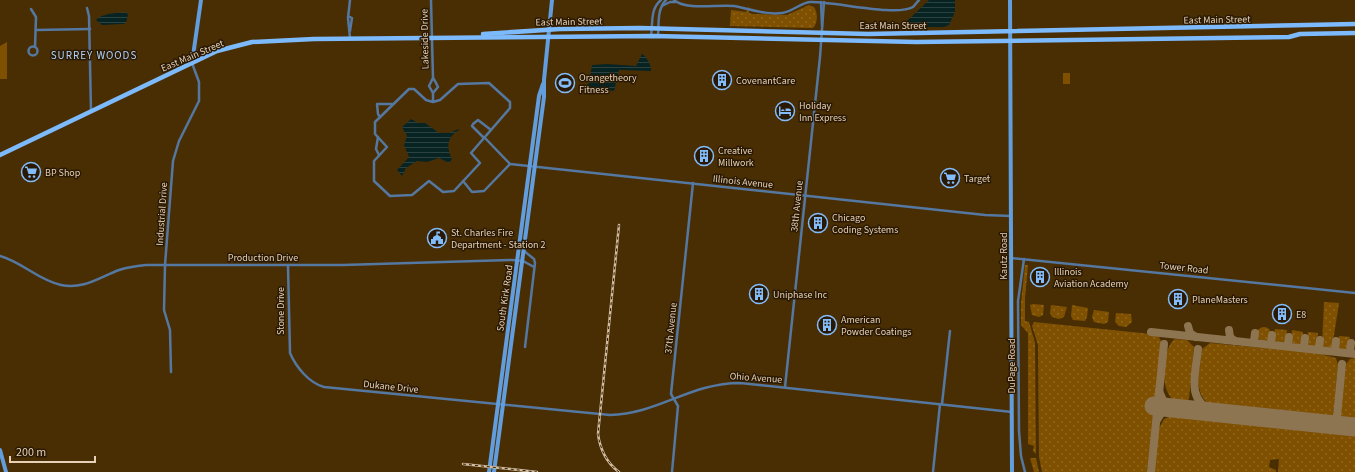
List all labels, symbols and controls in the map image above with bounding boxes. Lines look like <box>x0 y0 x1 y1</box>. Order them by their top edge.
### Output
street label: Lakeside Drive <box>417 9 433 69</box>
street label: East Main Street <box>1183 12 1251 28</box>
street label: East Main Street <box>535 14 603 30</box>
street label: East Main Street <box>860 19 927 33</box>
street label: East Main Street <box>159 36 227 75</box>
district label: SURREY WOODS <box>51 48 137 63</box>
building icon: CovenantCare <box>711 69 733 91</box>
place label: Orangetheory Fitness <box>579 71 637 97</box>
sports icon: Orangetheory Fitness <box>554 72 576 94</box>
place label: CovenantCare <box>736 74 795 88</box>
place label: Holiday Inn Express <box>799 99 846 125</box>
hotel icon: Holiday Inn Express <box>774 100 796 122</box>
place label: Creative Millwork <box>718 144 754 170</box>
building icon: Creative Millwork <box>693 145 715 167</box>
supermarket icon: BP Shop <box>20 161 42 183</box>
place label: BP Shop <box>45 166 81 180</box>
supermarket icon: Target <box>939 167 961 189</box>
street label: Illinois Avenue <box>712 172 774 192</box>
place label: Target <box>964 172 991 186</box>
street label: 38th Avenue <box>787 180 807 232</box>
street label: Industrial Drive <box>153 182 171 246</box>
place label: Chicago Coding Systems <box>832 211 898 237</box>
building icon: Chicago Coding Systems <box>807 212 829 234</box>
place label: St. Charles Fire Department - Station 2 <box>451 226 546 252</box>
public building icon: St. Charles Fire Department - Station 2 <box>426 227 448 249</box>
street label: Kautz Road <box>997 232 1011 280</box>
street label: Production Drive <box>228 251 298 265</box>
street label: Tower Road <box>1159 258 1209 278</box>
street label: South Kirk Road <box>493 264 517 332</box>
place label: Illinois Aviation Academy <box>1054 265 1129 291</box>
building icon: Illinois Aviation Academy <box>1029 266 1051 288</box>
building icon: Uniphase Inc <box>748 283 770 305</box>
street label: Stone Drive <box>274 287 288 335</box>
place label: Uniphase Inc <box>773 288 828 302</box>
building icon: PlaneMasters <box>1167 288 1189 310</box>
place label: PlaneMasters <box>1192 293 1248 307</box>
street label: 37th Avenue <box>661 302 681 354</box>
building icon: E8 <box>1271 303 1293 325</box>
place label: E8 <box>1296 308 1306 322</box>
place label: American Powder Coatings <box>841 313 911 339</box>
building icon: American Powder Coatings <box>816 314 838 336</box>
street label: DuPage Road <box>1005 338 1019 394</box>
street label: Ohio Avenue <box>729 369 783 387</box>
street label: Dukane Drive <box>363 377 419 397</box>
scale bar <box>10 438 95 464</box>
text: 200 m <box>16 444 46 461</box>

